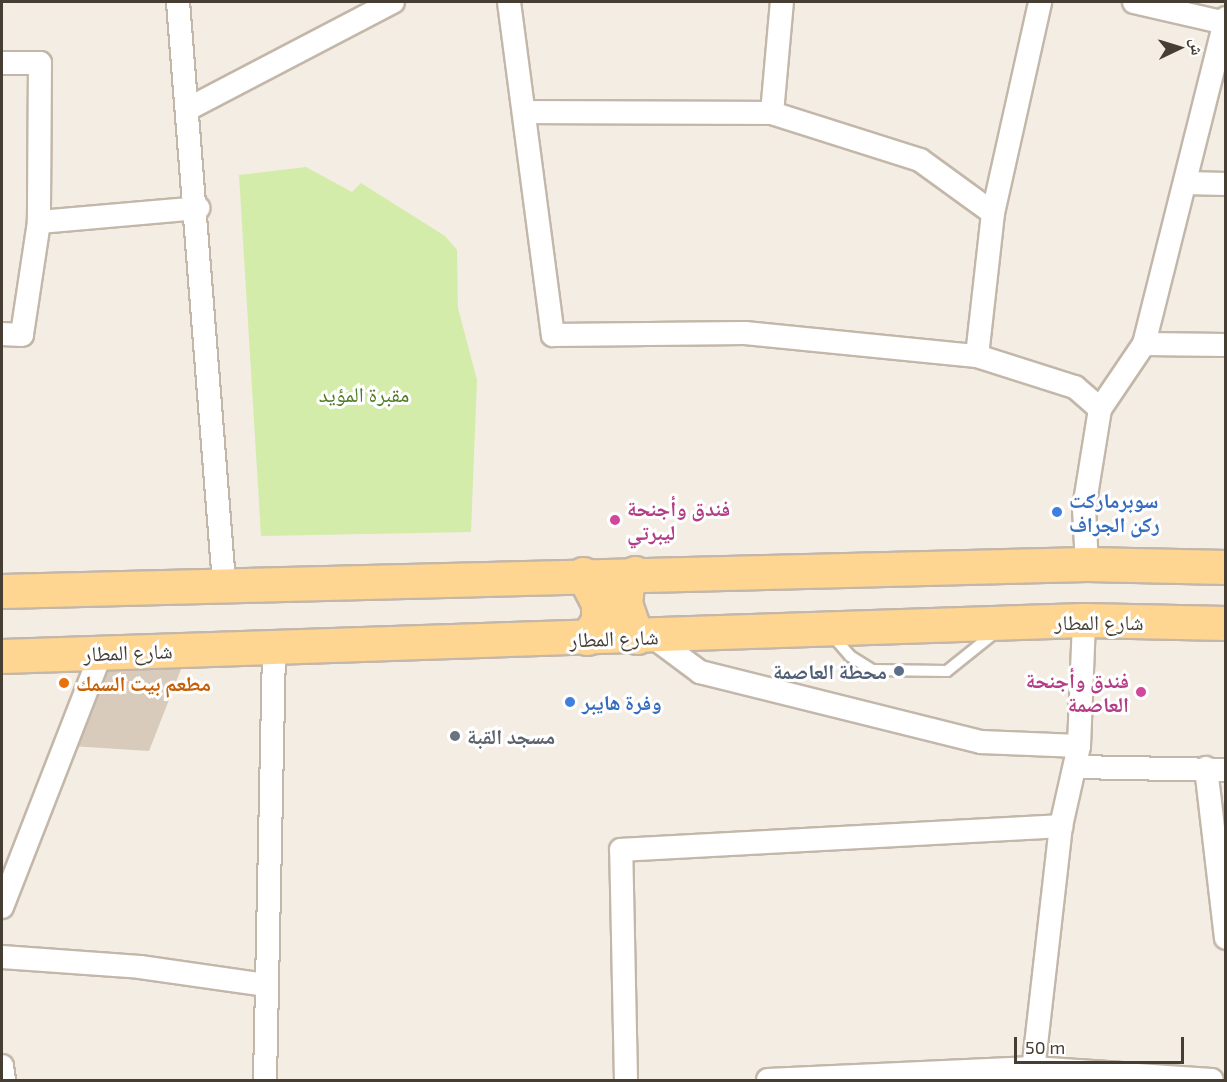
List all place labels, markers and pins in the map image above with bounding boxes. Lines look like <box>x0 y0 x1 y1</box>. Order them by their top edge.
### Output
place label: سوبرمارکت ركن الجراف <box>1069 487 1160 537</box>
place label: فندق وأجنحة ليبرتي <box>627 495 730 545</box>
marker: سوبرمارکت ركن الجراف <box>1050 505 1064 519</box>
marker: فندق وأجنحة ليبرتي <box>608 513 622 527</box>
place label: محطة العاصمة <box>773 658 887 684</box>
marker: محطة العاصمة <box>892 664 906 678</box>
place label: فندق وأجنحة العاصمة <box>1026 667 1129 717</box>
place label: مطعم بيت السمك <box>76 670 211 696</box>
marker: مطعم بيت السمك <box>57 676 71 690</box>
marker: فندق وأجنحة العاصمة <box>1134 685 1148 699</box>
place label: وفرة هايبر <box>582 689 662 715</box>
marker: وفرة هايبر <box>563 695 577 709</box>
place label: مسجد القبة <box>467 723 555 749</box>
marker: مسجد القبة <box>448 729 462 743</box>

